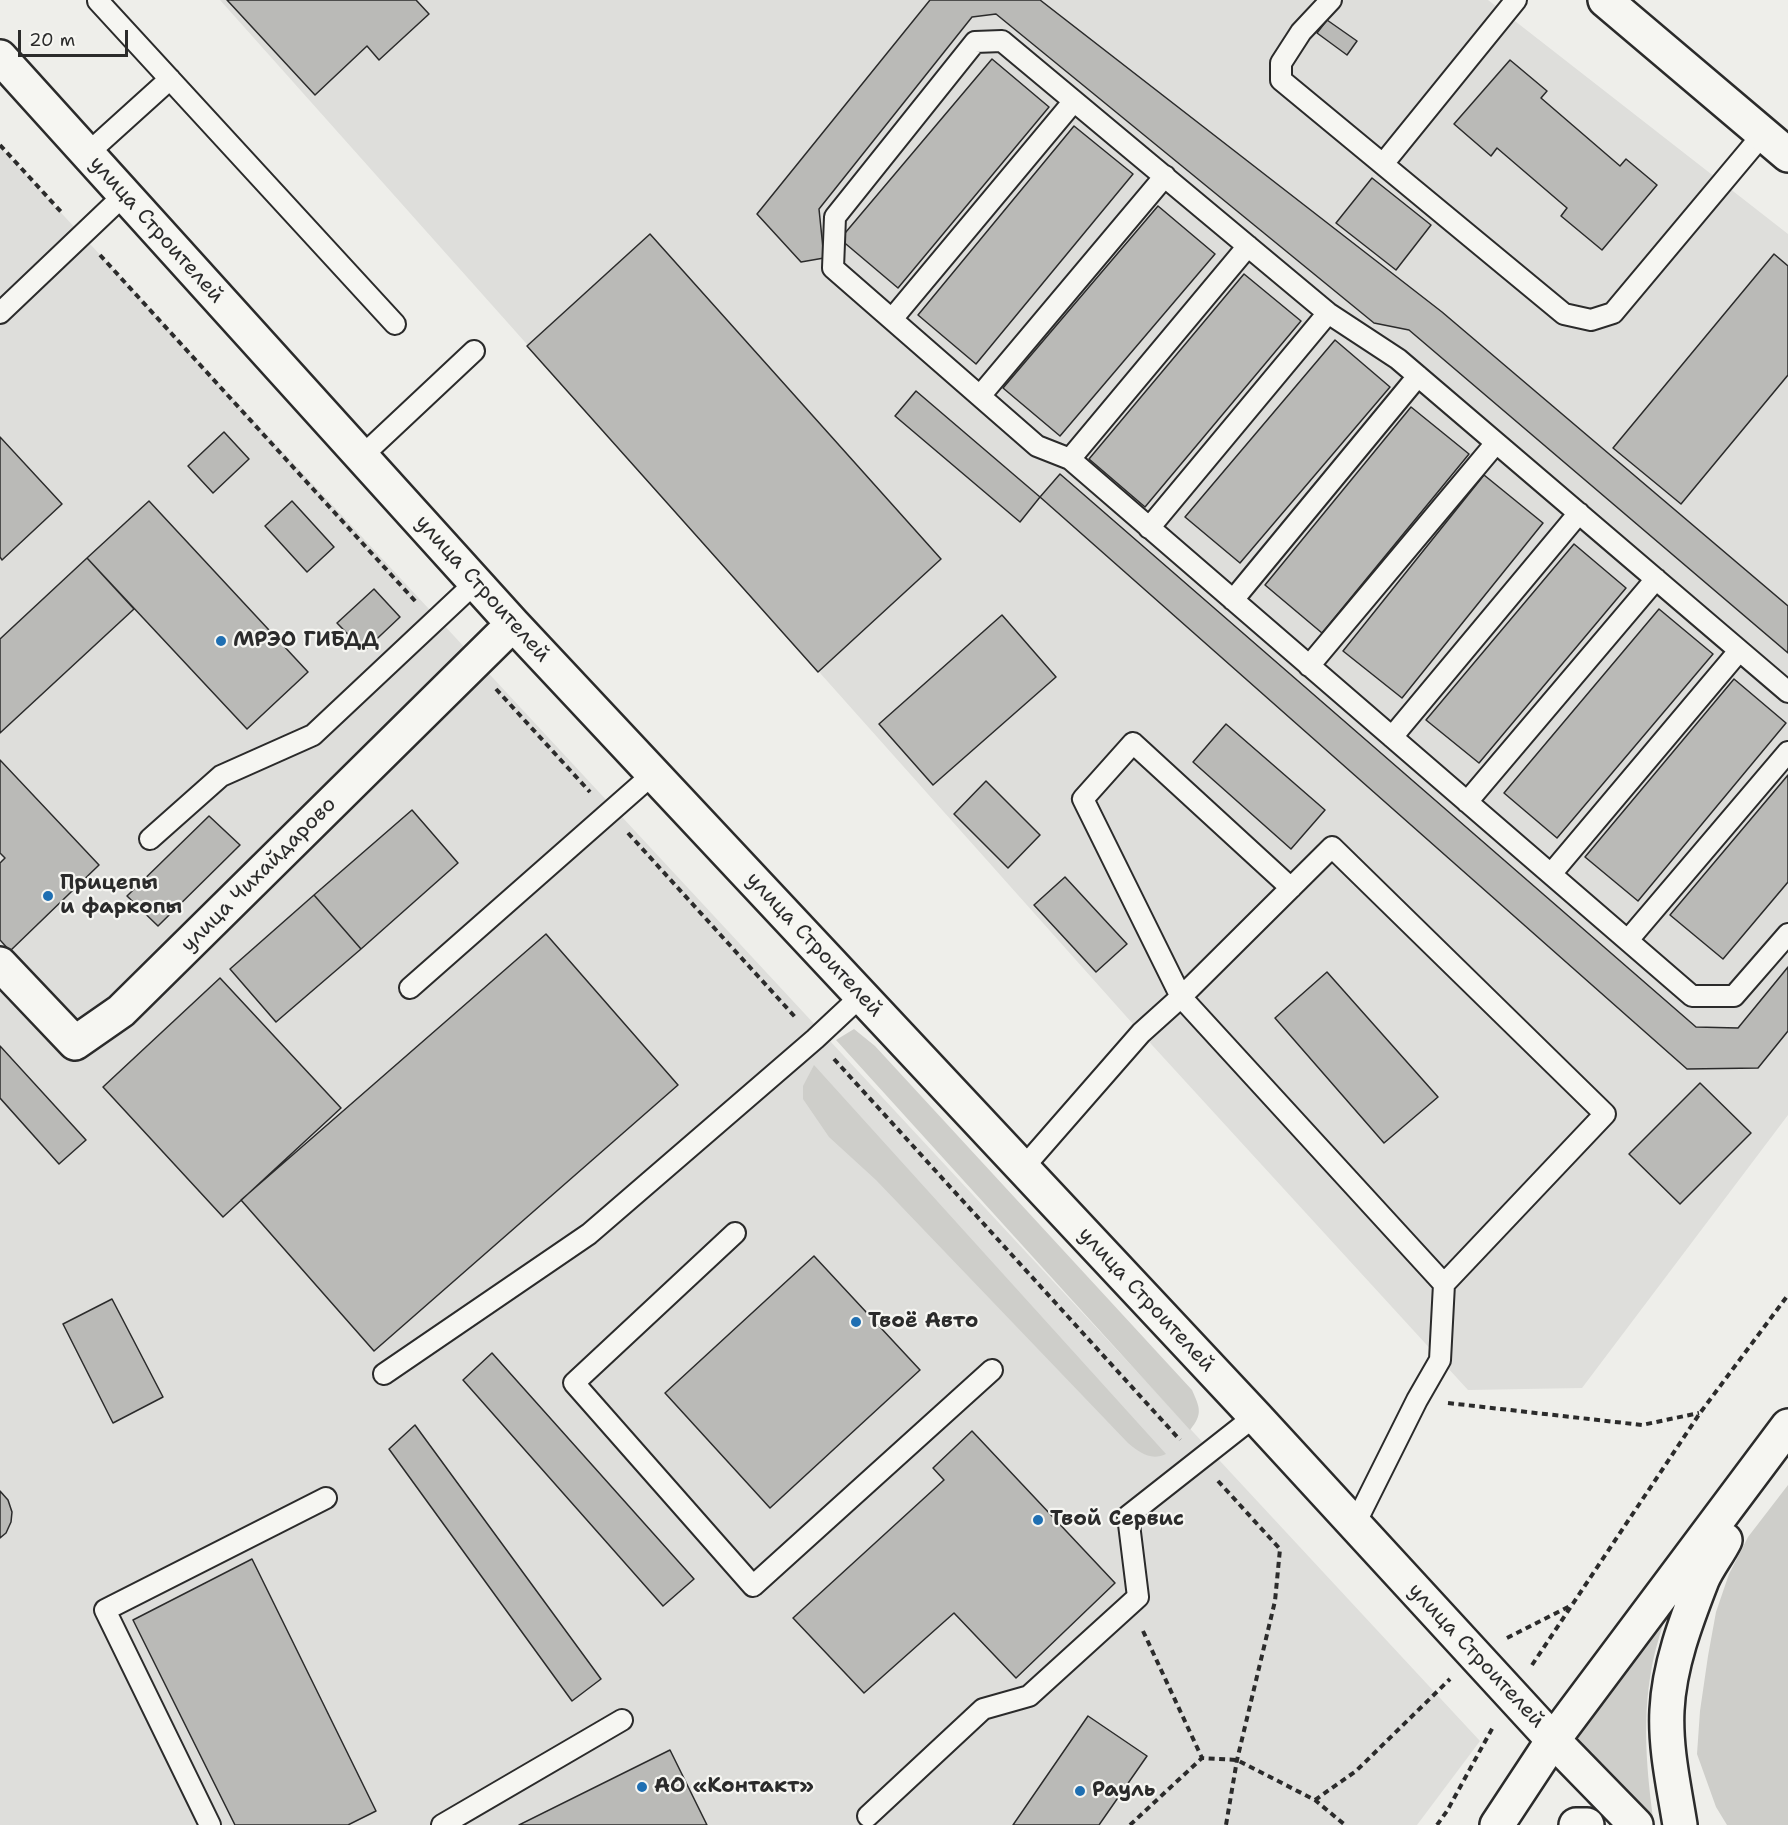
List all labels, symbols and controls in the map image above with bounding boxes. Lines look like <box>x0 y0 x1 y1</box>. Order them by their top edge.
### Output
scale bar <box>21 18 130 56</box>
text: 20 m <box>29 28 75 52</box>
street label: улица Строителей <box>83 151 229 309</box>
street label: улица Строителей <box>409 510 555 668</box>
place label: МРЭО ГИБДД <box>233 628 379 654</box>
marker: МРЭО ГИБДД <box>214 634 228 648</box>
street label: улица Чихайдарово <box>176 792 342 958</box>
street label: улица Строителей <box>740 867 888 1023</box>
place label: Прицепы и фаркопы <box>60 871 182 921</box>
marker: Прицепы и фаркопы <box>41 889 55 903</box>
street label: улица Строителей <box>1072 1222 1220 1378</box>
place label: Твоё Авто <box>868 1309 978 1335</box>
marker: Твоё Авто <box>849 1315 863 1329</box>
place label: Твой Сервис <box>1050 1507 1184 1533</box>
marker: Твой Сервис <box>1031 1513 1045 1527</box>
street label: улица Строителей <box>1402 1578 1550 1734</box>
place label: АО «Контакт» <box>654 1774 814 1800</box>
place label: Рауль <box>1092 1778 1155 1804</box>
marker: АО «Контакт» <box>635 1780 649 1794</box>
marker: Рауль <box>1073 1784 1087 1798</box>

